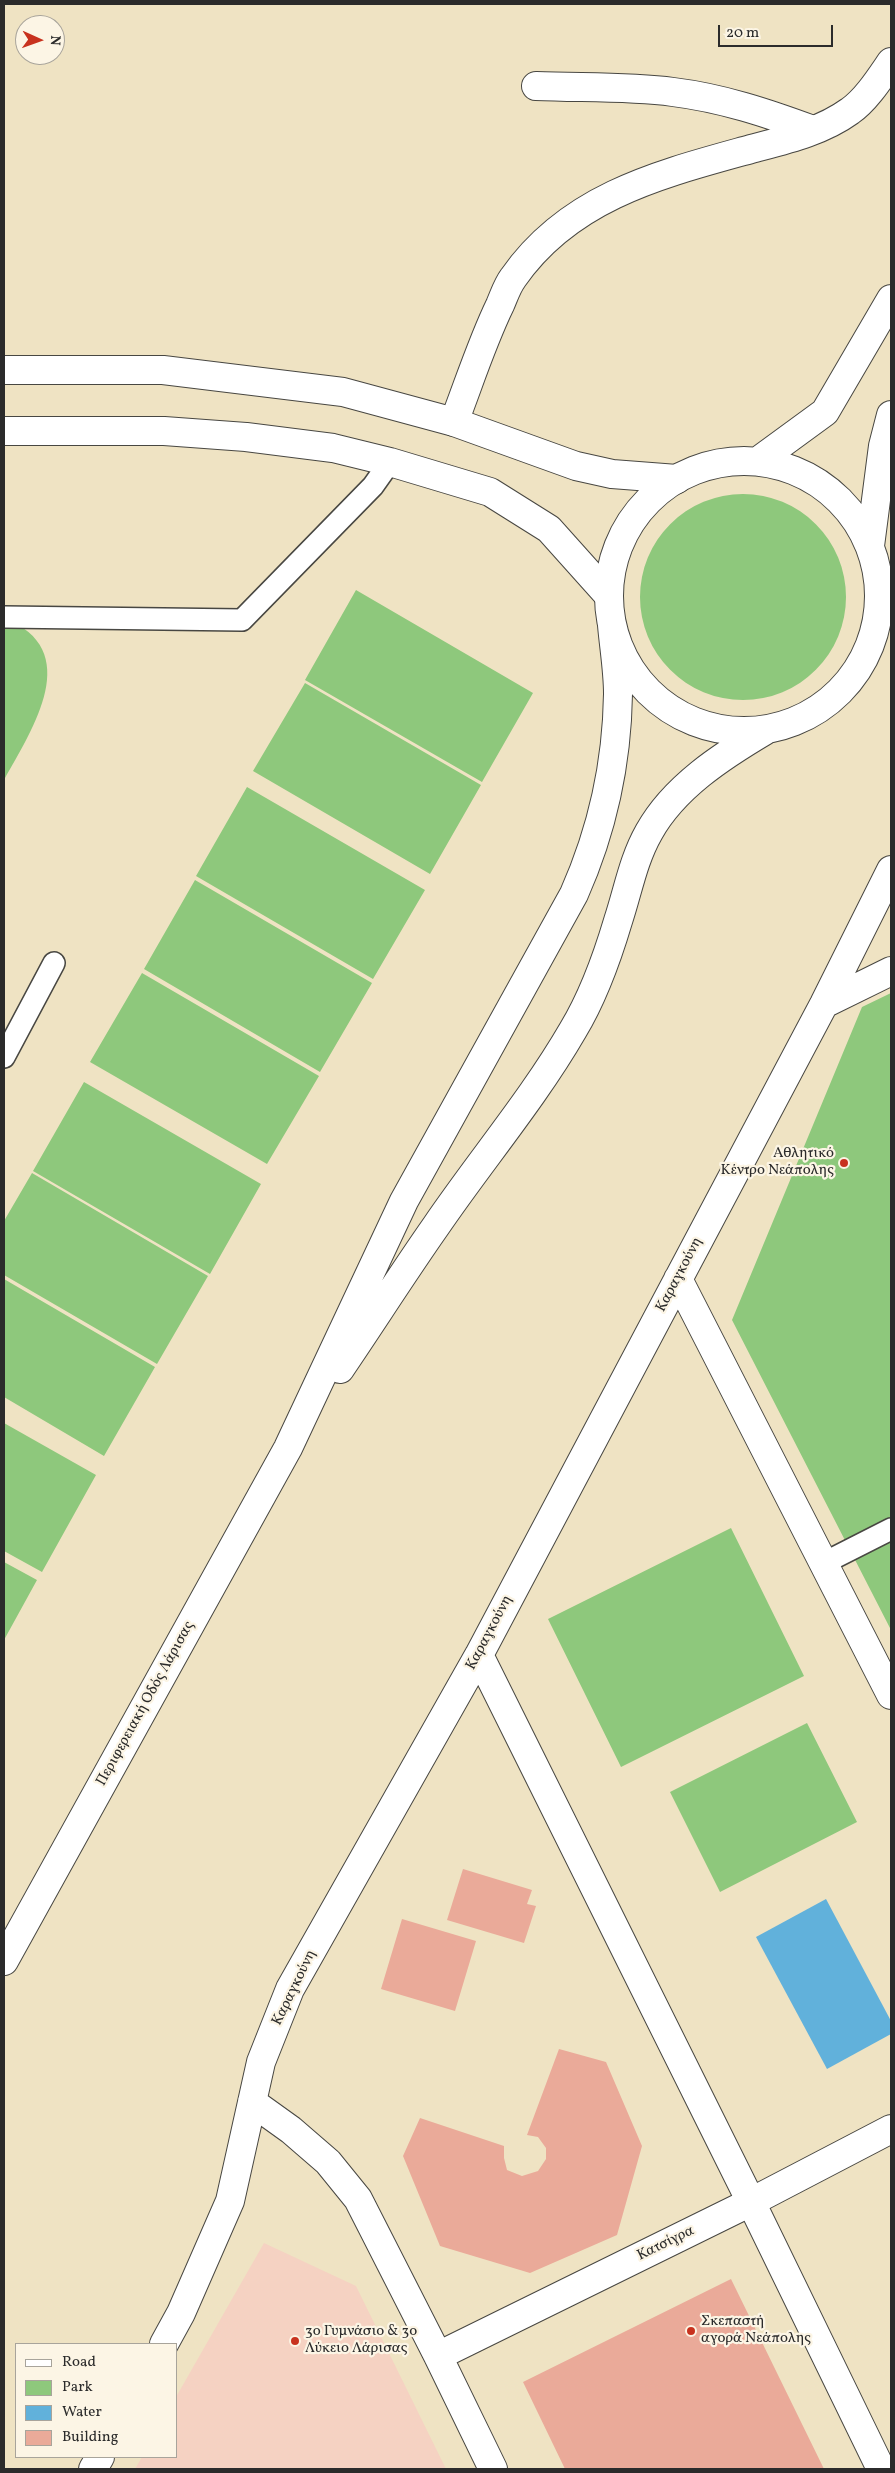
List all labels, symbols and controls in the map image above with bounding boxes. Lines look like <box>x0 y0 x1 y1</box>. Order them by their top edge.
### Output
north arrow <box>15 15 65 65</box>
scale bar <box>720 15 835 47</box>
text: 20 m <box>726 23 759 44</box>
text: N <box>45 35 64 46</box>
place label: Αθλητικό Κέντρο Νεάπολης <box>721 1145 834 1180</box>
marker: Αθλητικό Κέντρο Νεάπολης <box>838 1157 850 1169</box>
street label: Καραγκούνη <box>653 1235 707 1315</box>
street label: Καραγκούνη <box>463 1593 517 1673</box>
street label: Περιφερειακή Οδός Λάρισας <box>93 1618 199 1790</box>
street label: Καραγκούνη <box>269 1947 321 2029</box>
street label: Κατσίγρα <box>635 2222 697 2266</box>
place label: Σκεπαστή αγορά Νεάπολης <box>701 2313 811 2348</box>
place label: 3ο Γυμνάσιο & 3ο Λύκειο Λάρισας <box>305 2323 417 2358</box>
marker: Σκεπαστή αγορά Νεάπολης <box>685 2325 697 2337</box>
marker: 3ο Γυμνάσιο & 3ο Λύκειο Λάρισας <box>289 2335 301 2347</box>
legend <box>15 2343 178 2458</box>
text: Road <box>62 2352 96 2373</box>
text: Park <box>62 2377 93 2398</box>
text: Water <box>62 2402 102 2423</box>
text: Building <box>62 2427 118 2448</box>

